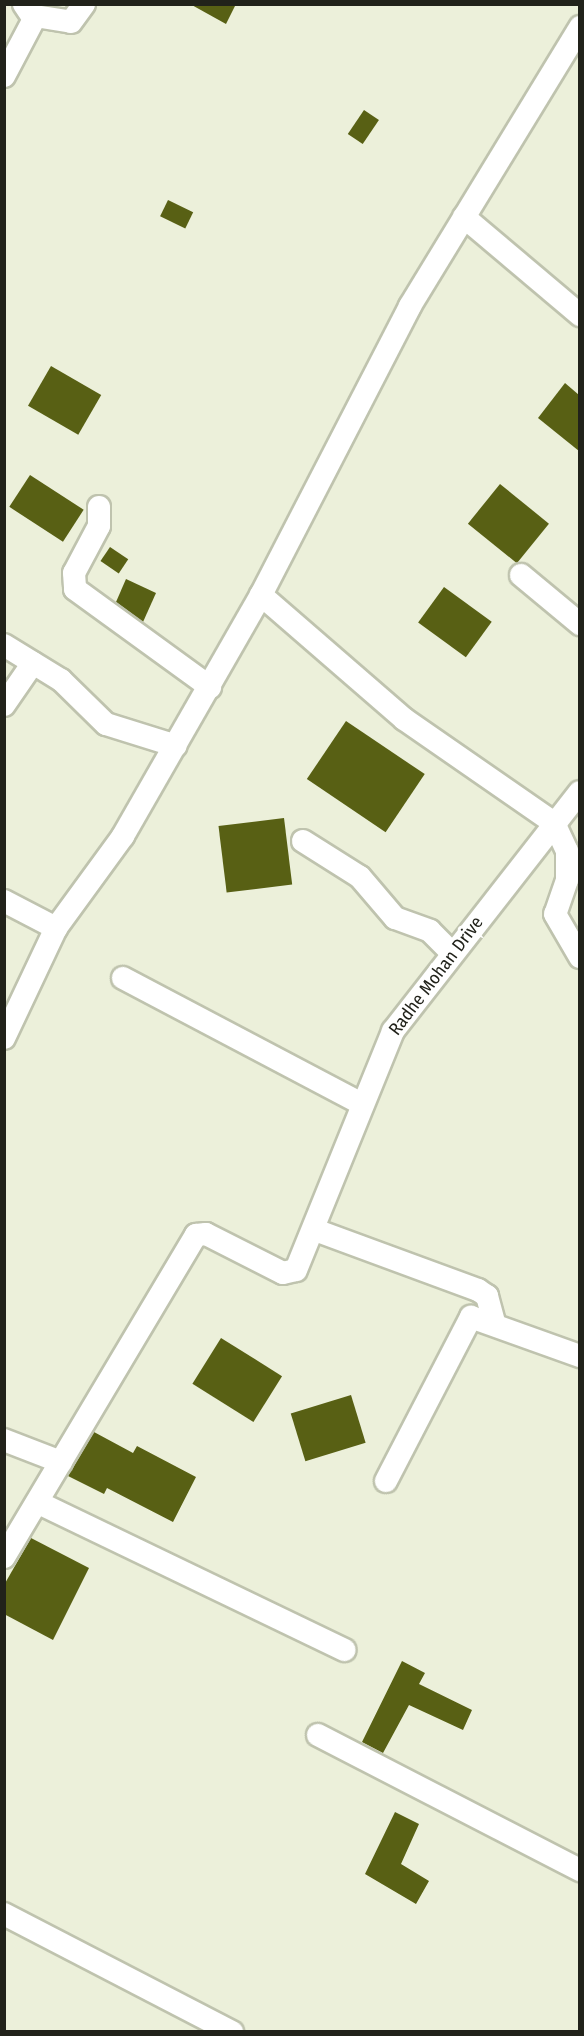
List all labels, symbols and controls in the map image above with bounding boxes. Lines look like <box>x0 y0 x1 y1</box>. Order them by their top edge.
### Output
street label: Radhe Mohan Drive <box>384 912 488 1040</box>

